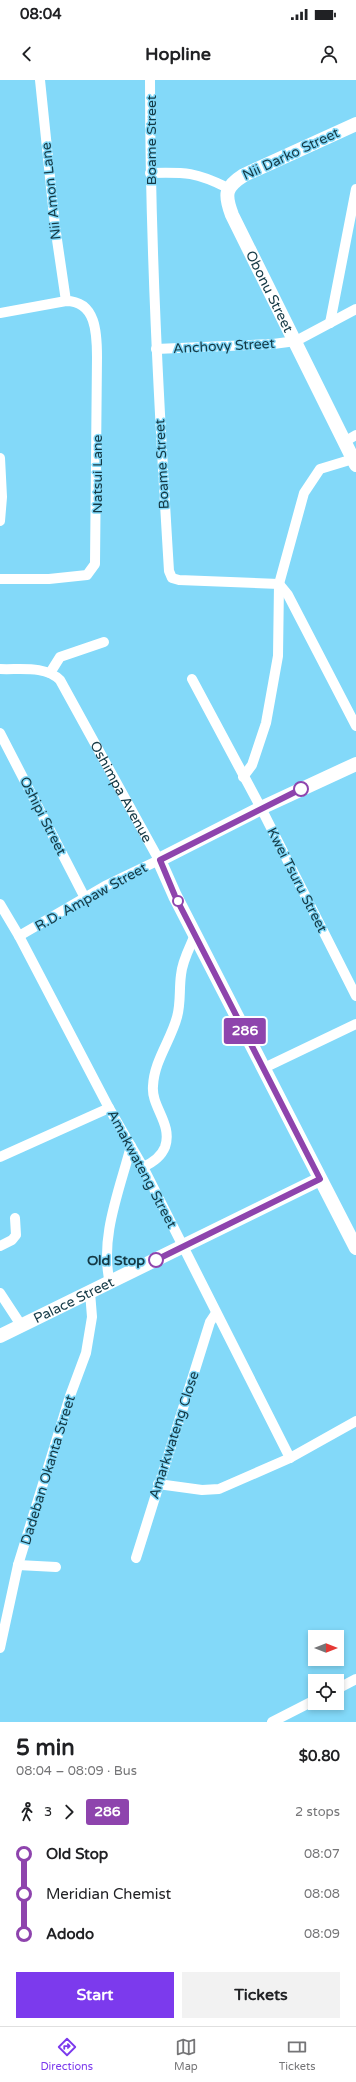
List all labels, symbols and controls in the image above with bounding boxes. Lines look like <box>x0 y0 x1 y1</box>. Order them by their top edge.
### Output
text: 08:04 <box>20 5 62 23</box>
icon: back <box>16 43 38 65</box>
text: Hopline <box>145 43 211 65</box>
icon: person <box>318 43 340 65</box>
street label: Boame Street <box>143 94 160 185</box>
street label: Nii Darko Street <box>240 124 343 184</box>
street label: Nii Amon Lane <box>37 141 65 241</box>
street label: Obonu Street <box>242 248 298 336</box>
street label: Anchovy Street <box>173 335 276 357</box>
street label: Boame Street <box>151 418 173 510</box>
street label: Natsui Lane <box>89 434 106 514</box>
street label: Oshimpa Avenue <box>87 738 156 845</box>
street label: Oshipi Street <box>16 774 70 859</box>
unlabelled marker <box>293 781 309 797</box>
street label: Kwei Tsuru Street <box>263 825 331 936</box>
street label: R.D. Ampaw Street <box>32 859 151 935</box>
unlabelled marker <box>172 895 184 907</box>
line badge: 286 <box>222 1018 268 1044</box>
text: 286 <box>232 1022 258 1039</box>
street label: Amakwateng Street <box>104 1107 181 1232</box>
place label: Old Stop <box>87 1252 145 1269</box>
marker: Old Stop <box>148 1252 164 1268</box>
street label: Palace Street <box>31 1273 117 1327</box>
street label: Amarkwateng Close <box>145 1369 203 1501</box>
street label: Dadeban Okanta Street <box>17 1392 79 1547</box>
north arrow <box>308 1630 344 1666</box>
map controls <box>308 1630 344 1710</box>
button: locate <box>308 1674 344 1710</box>
text: 5 min <box>16 1735 75 1761</box>
text: $0.80 <box>299 1747 340 1765</box>
text: 08:04 – 08:09 · Bus <box>16 1763 137 1779</box>
icon: walk <box>16 1801 38 1823</box>
icon: forward <box>58 1801 80 1823</box>
text: 286 <box>94 1803 121 1820</box>
text: 3 <box>44 1804 52 1820</box>
text: 2 stops <box>295 1804 340 1820</box>
text: Old Stop <box>46 1845 108 1863</box>
text: 08:07 <box>304 1846 340 1862</box>
text: Meridian Chemist <box>46 1885 171 1903</box>
text: 08:08 <box>304 1886 340 1902</box>
text: Adodo <box>46 1925 94 1943</box>
text: 08:09 <box>304 1926 340 1942</box>
button: Start <box>16 1972 174 2018</box>
button: Tickets <box>182 1972 340 2018</box>
tab: Directions <box>40 2036 93 2073</box>
tab: Map <box>174 2036 198 2073</box>
tab: Tickets <box>279 2036 316 2073</box>

